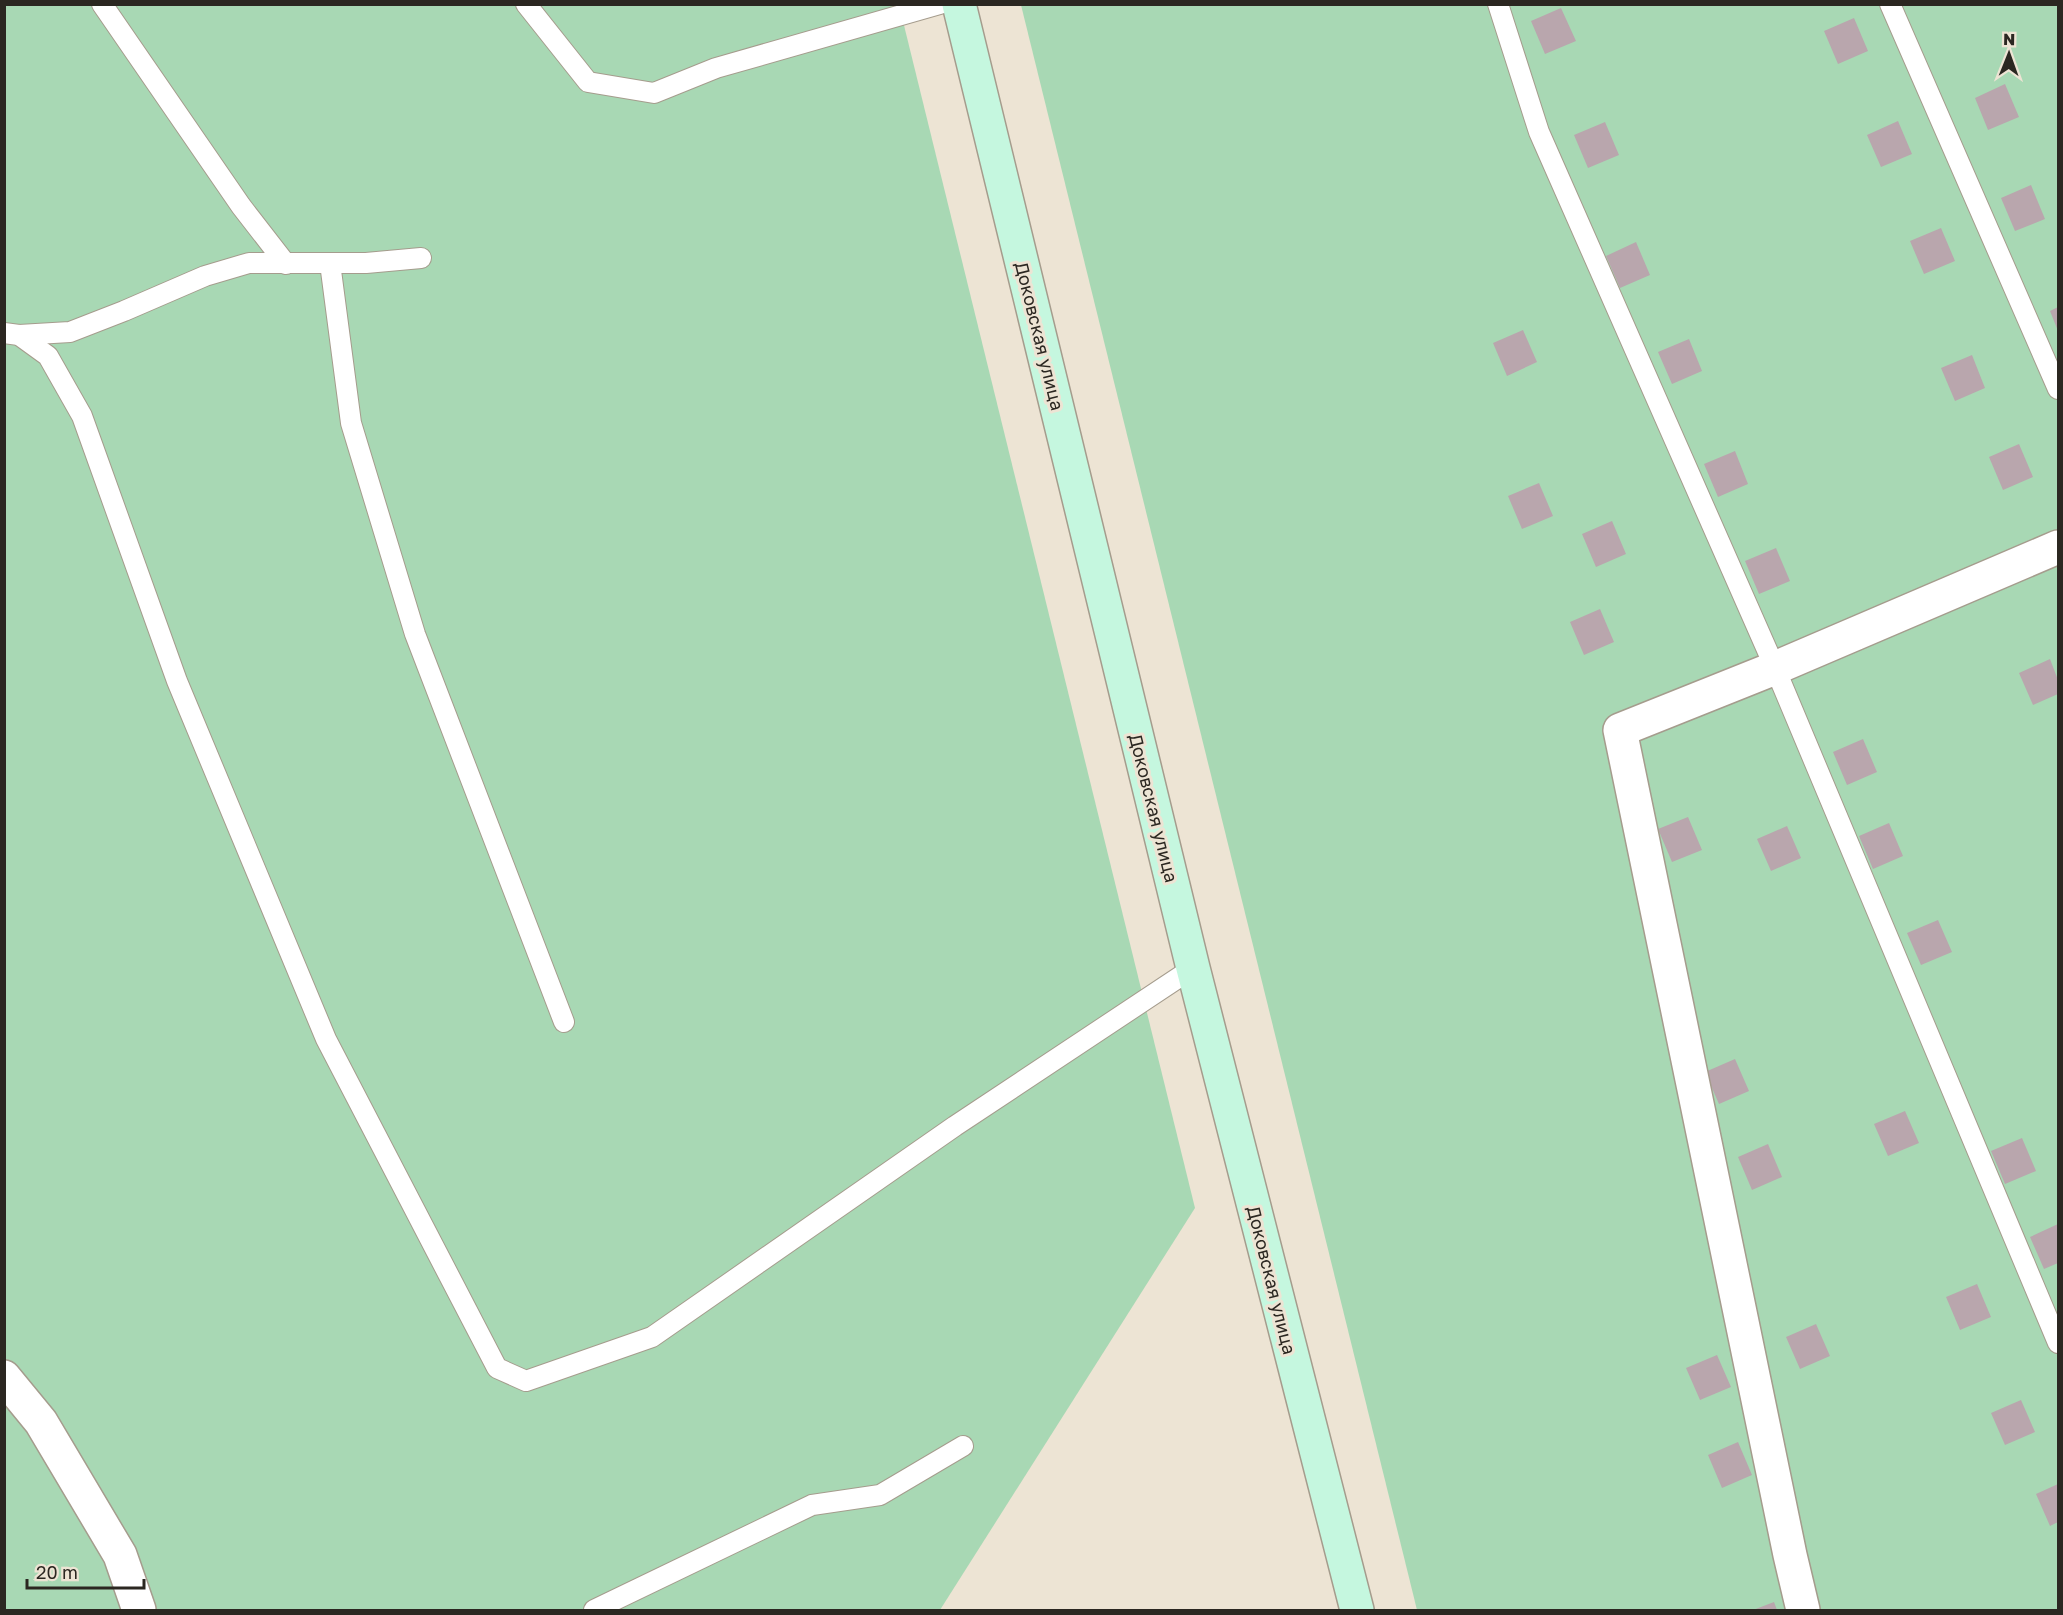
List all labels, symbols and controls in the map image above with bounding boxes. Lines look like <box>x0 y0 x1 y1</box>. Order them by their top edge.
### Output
north arrow <box>1979 24 2039 84</box>
text: N <box>2003 29 2016 49</box>
street label: Доковская улица <box>1011 259 1069 413</box>
street label: Доковская улица <box>1125 731 1183 885</box>
street label: Доковская улица <box>1243 1203 1301 1357</box>
scale bar <box>27 1552 144 1590</box>
text: 20 m <box>36 1561 78 1583</box>

